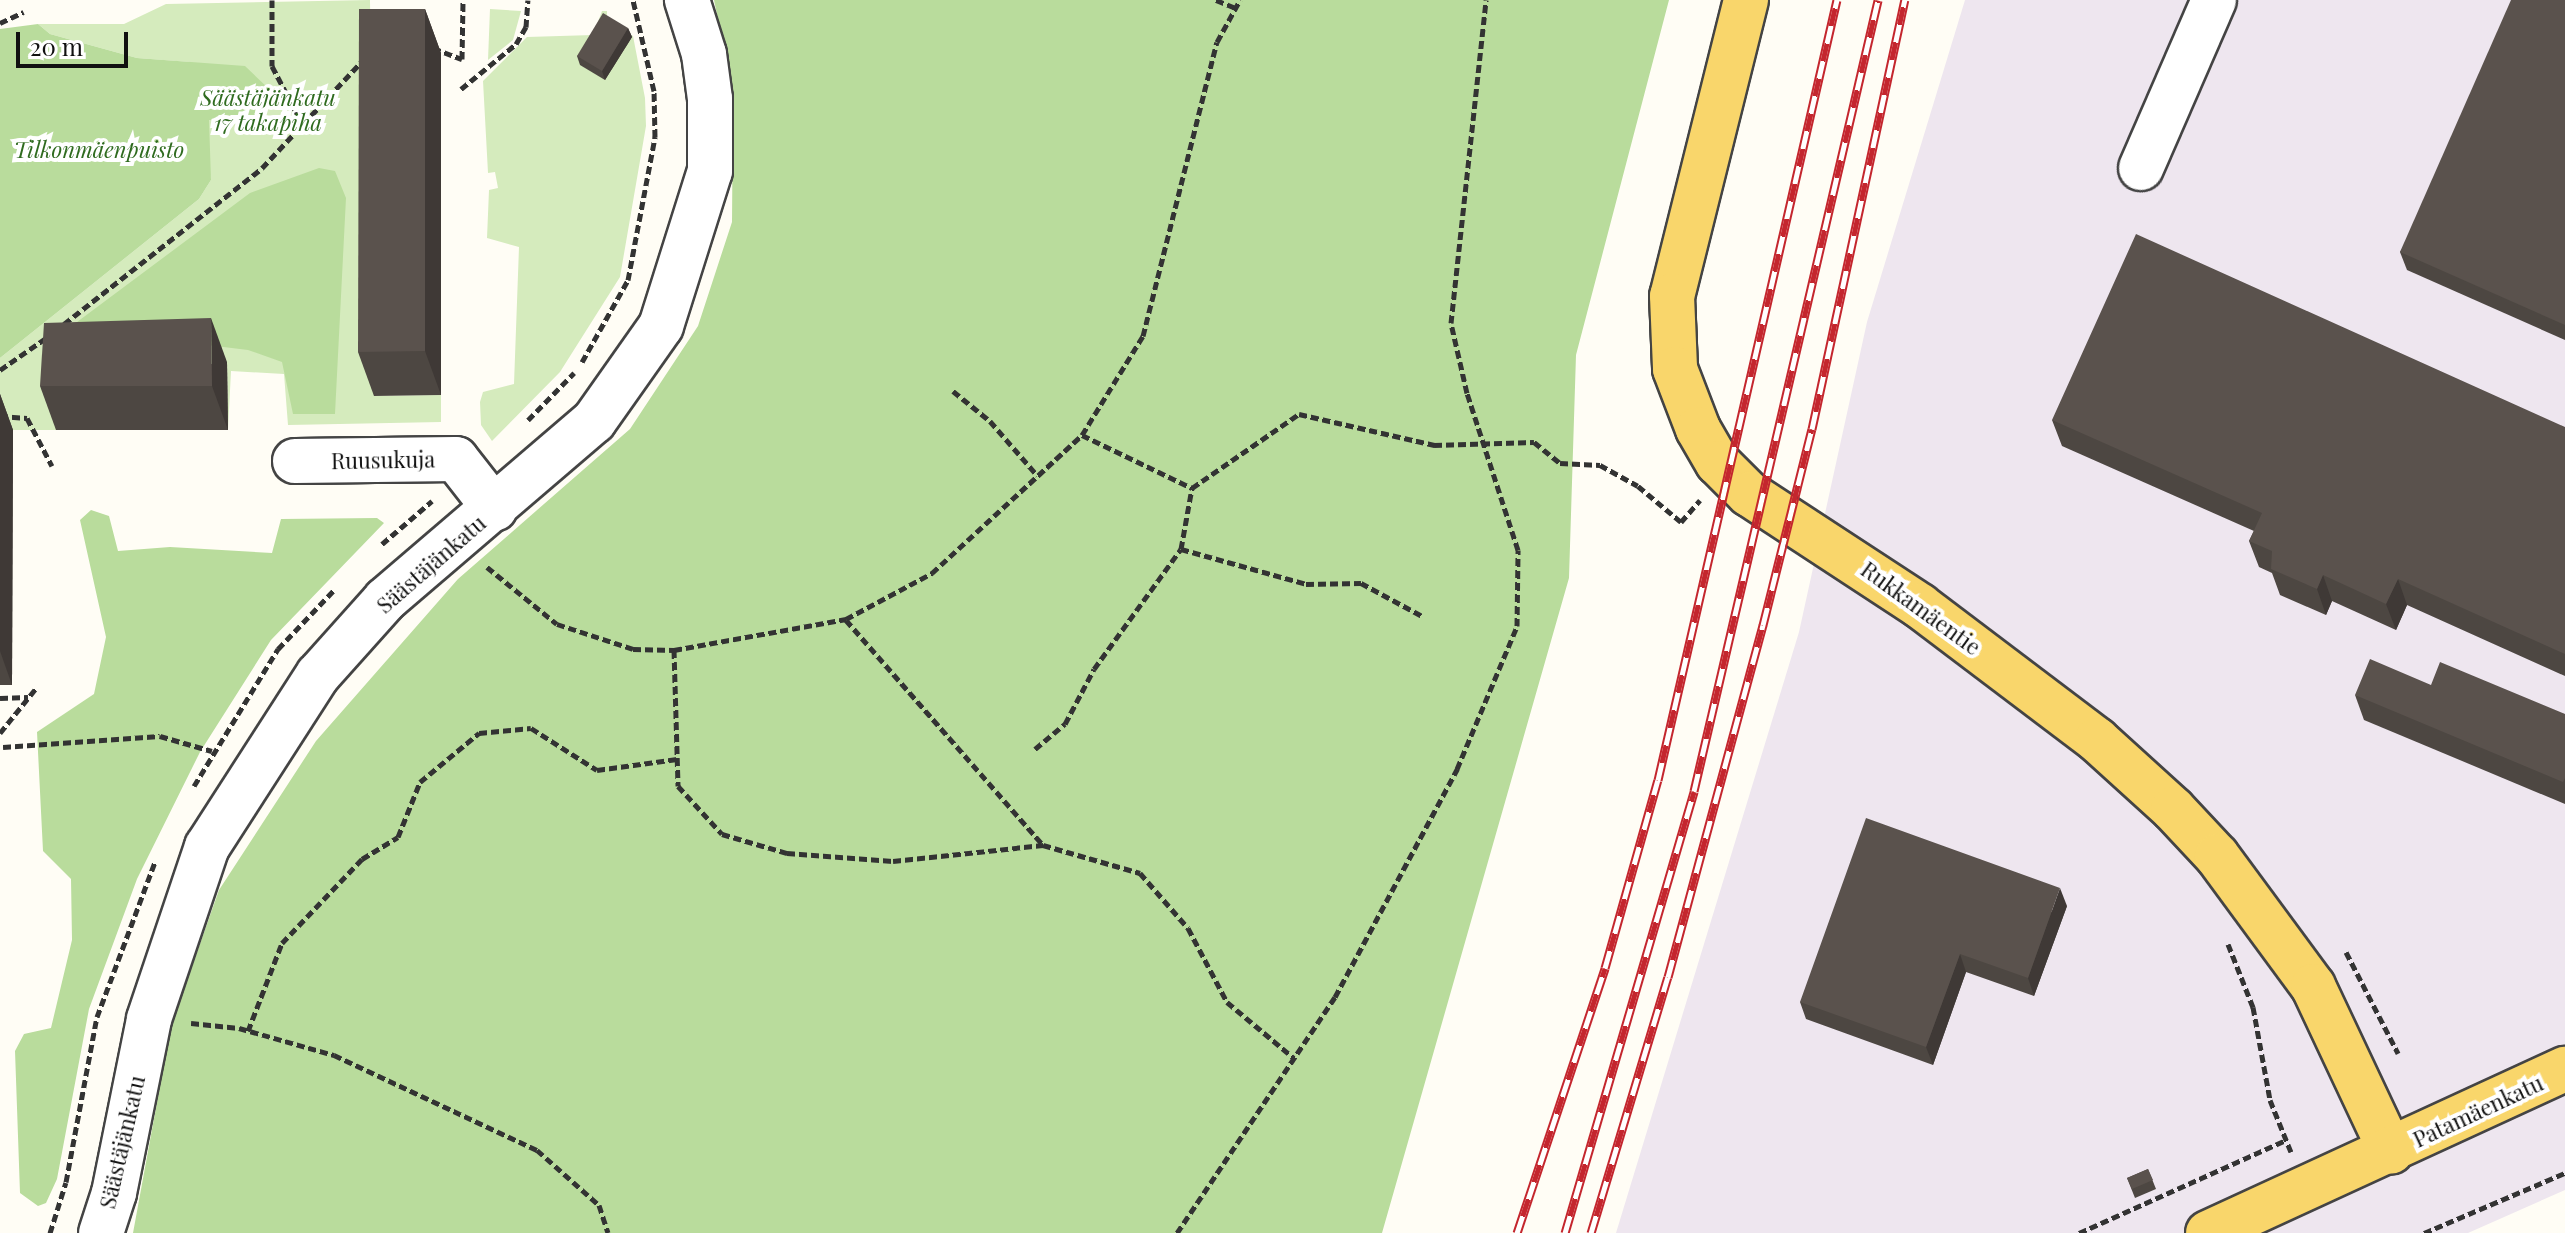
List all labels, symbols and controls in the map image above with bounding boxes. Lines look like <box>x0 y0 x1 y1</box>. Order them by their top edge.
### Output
scale bar <box>20 16 132 66</box>
text: 20 m <box>30 30 83 62</box>
park label: Säästäjänkatu 17 takapiha <box>200 84 336 136</box>
park label: Tilkonmäenpuisto <box>14 137 184 163</box>
street label: Ruusukuja <box>331 446 435 474</box>
street label: Säästäjänkatu <box>371 510 491 618</box>
street label: Rukkamäentie <box>1856 556 1986 660</box>
street label: Patamäenkatu <box>2409 1069 2547 1153</box>
street label: Säästäjänkatu <box>94 1073 150 1211</box>

